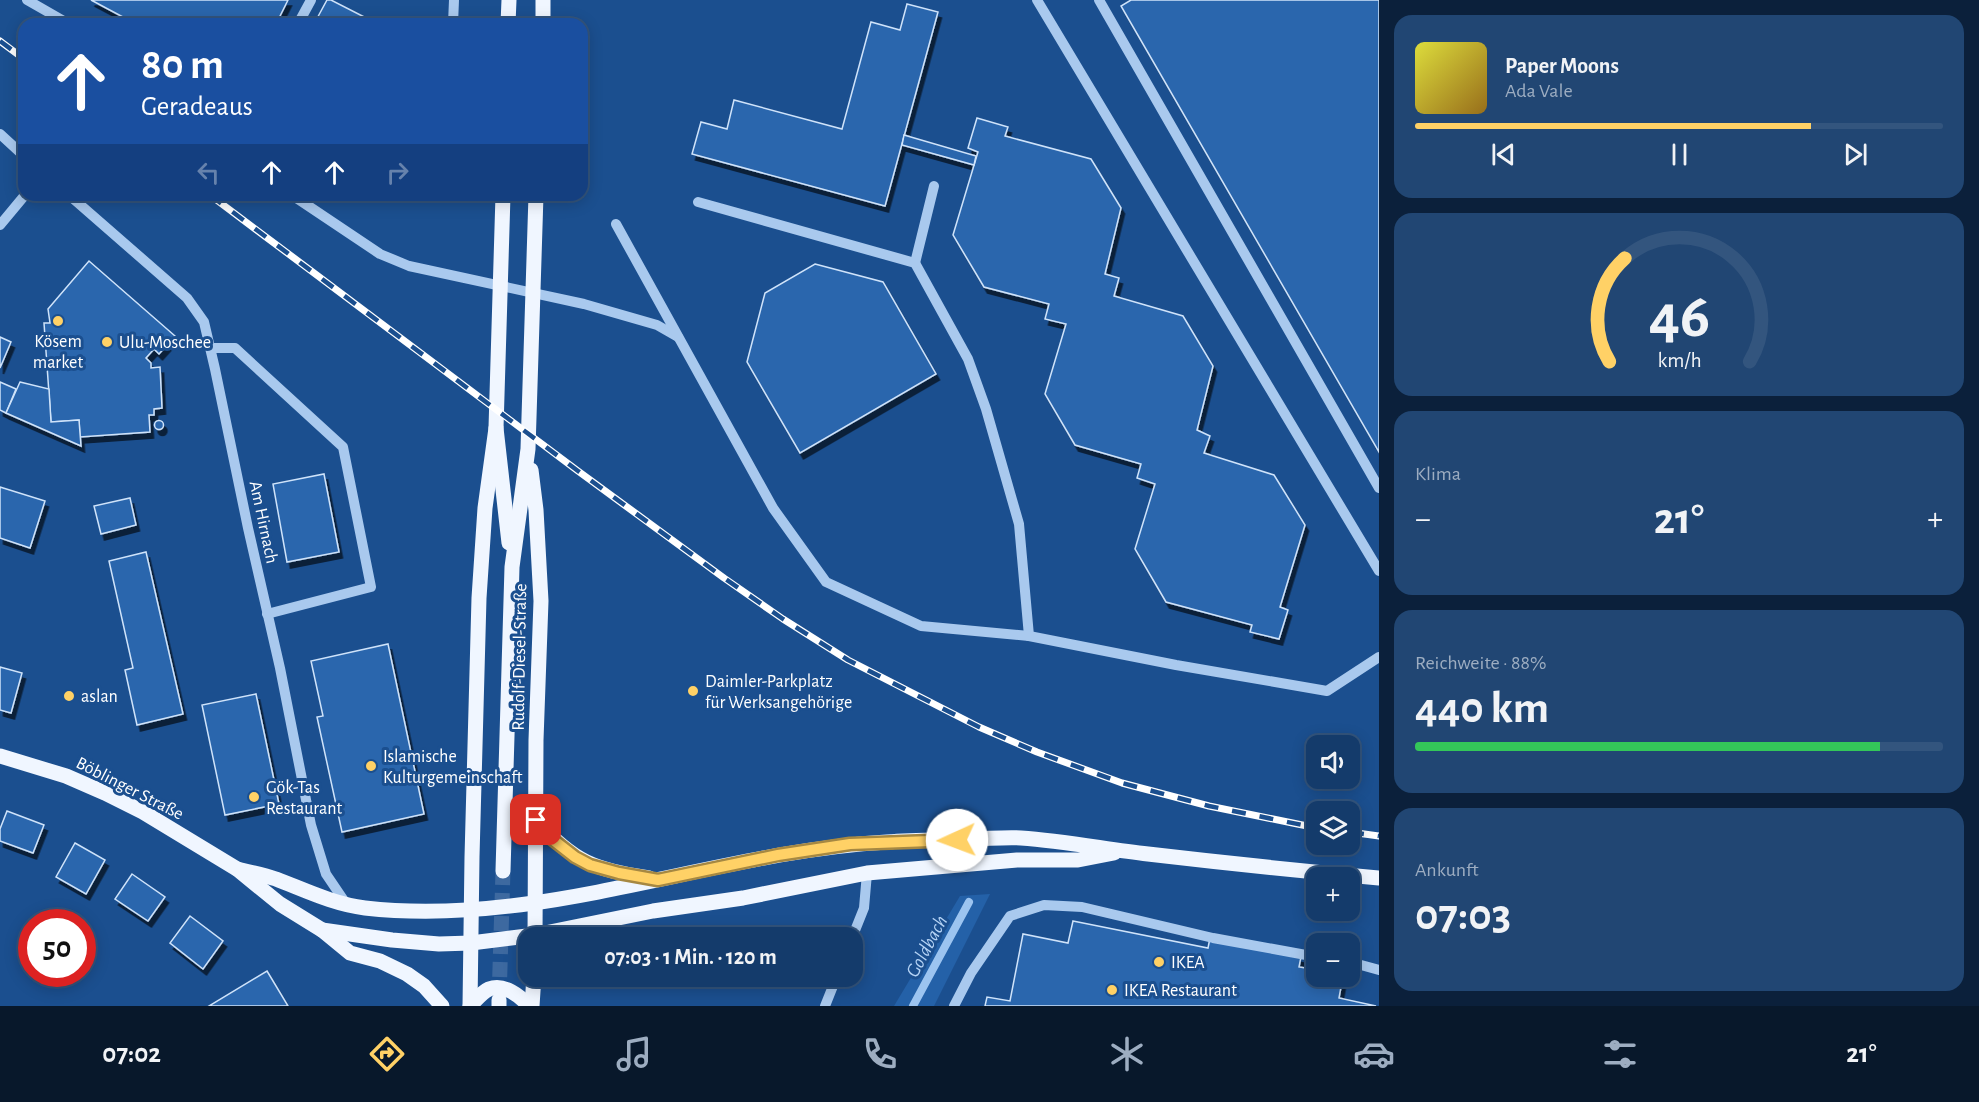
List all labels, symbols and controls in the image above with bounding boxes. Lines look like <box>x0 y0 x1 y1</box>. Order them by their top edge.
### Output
icon: ahead <box>42 42 120 120</box>
text: 80 m <box>141 44 224 86</box>
text: Paper Moons <box>1505 55 1619 77</box>
text: Ada Vale <box>1505 81 1573 101</box>
text: Geradeaus <box>141 93 253 120</box>
icon: previous <box>1487 138 1520 171</box>
icon: pause <box>1663 138 1696 171</box>
icon: next <box>1839 138 1872 171</box>
icon: left <box>192 156 225 189</box>
icon: ahead <box>255 156 288 189</box>
icon: ahead <box>318 156 351 189</box>
icon: right <box>381 156 414 189</box>
text: 46 <box>1648 286 1710 348</box>
marker: Kösem market <box>51 314 65 328</box>
place label: Kösem market <box>33 333 83 372</box>
place label: Ulu-Moschee <box>119 334 211 352</box>
marker: Ulu-Moschee <box>100 335 114 349</box>
text: km/h <box>1657 350 1701 371</box>
text: Klima <box>1415 464 1461 484</box>
street label: Am Hirnach <box>245 479 281 565</box>
text: 21° <box>1654 497 1704 542</box>
text: − <box>1415 503 1431 536</box>
text: + <box>1927 503 1943 536</box>
street label: Rudolf-Diesel-Straße <box>510 583 530 731</box>
text: Reichweite · 88% <box>1415 653 1546 673</box>
place label: Daimler-Parkplatz für Werksangehörige <box>705 673 852 712</box>
marker: Daimler-Parkplatz für Werksangehörige <box>686 684 700 698</box>
text: 440 km <box>1415 686 1549 731</box>
place label: aslan <box>81 688 118 706</box>
marker: aslan <box>62 689 76 703</box>
map controls <box>1306 735 1360 987</box>
button: sound <box>1306 735 1360 789</box>
place label: Islamische Kulturgemeinschaft <box>383 748 523 787</box>
street label: Böblinger Straße <box>73 754 186 824</box>
marker: Islamische Kulturgemeinschaft <box>364 759 378 773</box>
place label: Gök-Tas Restaurant <box>266 779 342 818</box>
marker: Gök-Tas Restaurant <box>247 790 261 804</box>
pin <box>510 794 561 845</box>
button: layers <box>1306 801 1360 855</box>
icon: arrive <box>519 803 552 836</box>
position arrow <box>925 808 989 872</box>
text: Ankunft <box>1415 860 1479 880</box>
button: + <box>1306 867 1360 921</box>
text: 07:03 <box>1415 893 1511 938</box>
speed limit sign: 50 <box>18 909 96 987</box>
water label: Goldbach <box>902 912 951 981</box>
button: − <box>1306 933 1360 987</box>
text: 07:03 · 1 Min. · 120 m <box>604 946 777 968</box>
place label: IKEA <box>1171 954 1205 972</box>
marker: IKEA <box>1152 955 1166 969</box>
place label: IKEA Restaurant <box>1124 982 1237 1000</box>
marker: IKEA Restaurant <box>1105 983 1119 997</box>
icon: directions <box>366 1033 408 1075</box>
icon: music <box>613 1033 655 1075</box>
icon: phone <box>859 1033 901 1075</box>
icon: climate <box>1106 1033 1148 1075</box>
icon: car <box>1353 1033 1395 1075</box>
icon: filters <box>1599 1033 1641 1075</box>
text: 07:02 <box>102 1040 161 1067</box>
text: 21° <box>1846 1040 1877 1067</box>

